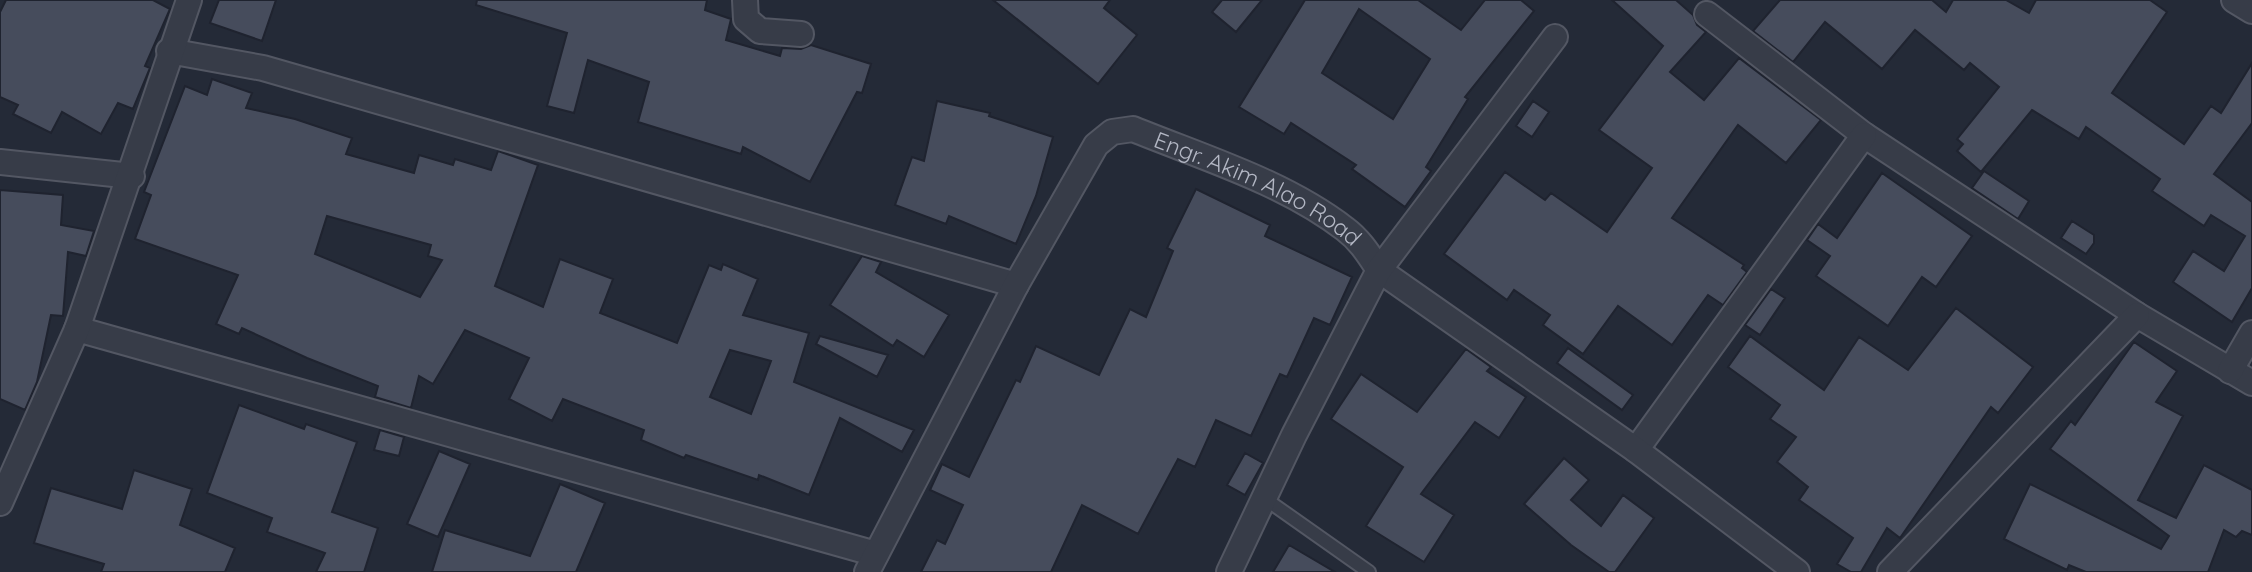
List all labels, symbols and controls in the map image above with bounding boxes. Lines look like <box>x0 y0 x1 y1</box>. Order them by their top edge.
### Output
street label: Engr. Akim Alao Road <box>1150 124 1368 251</box>

